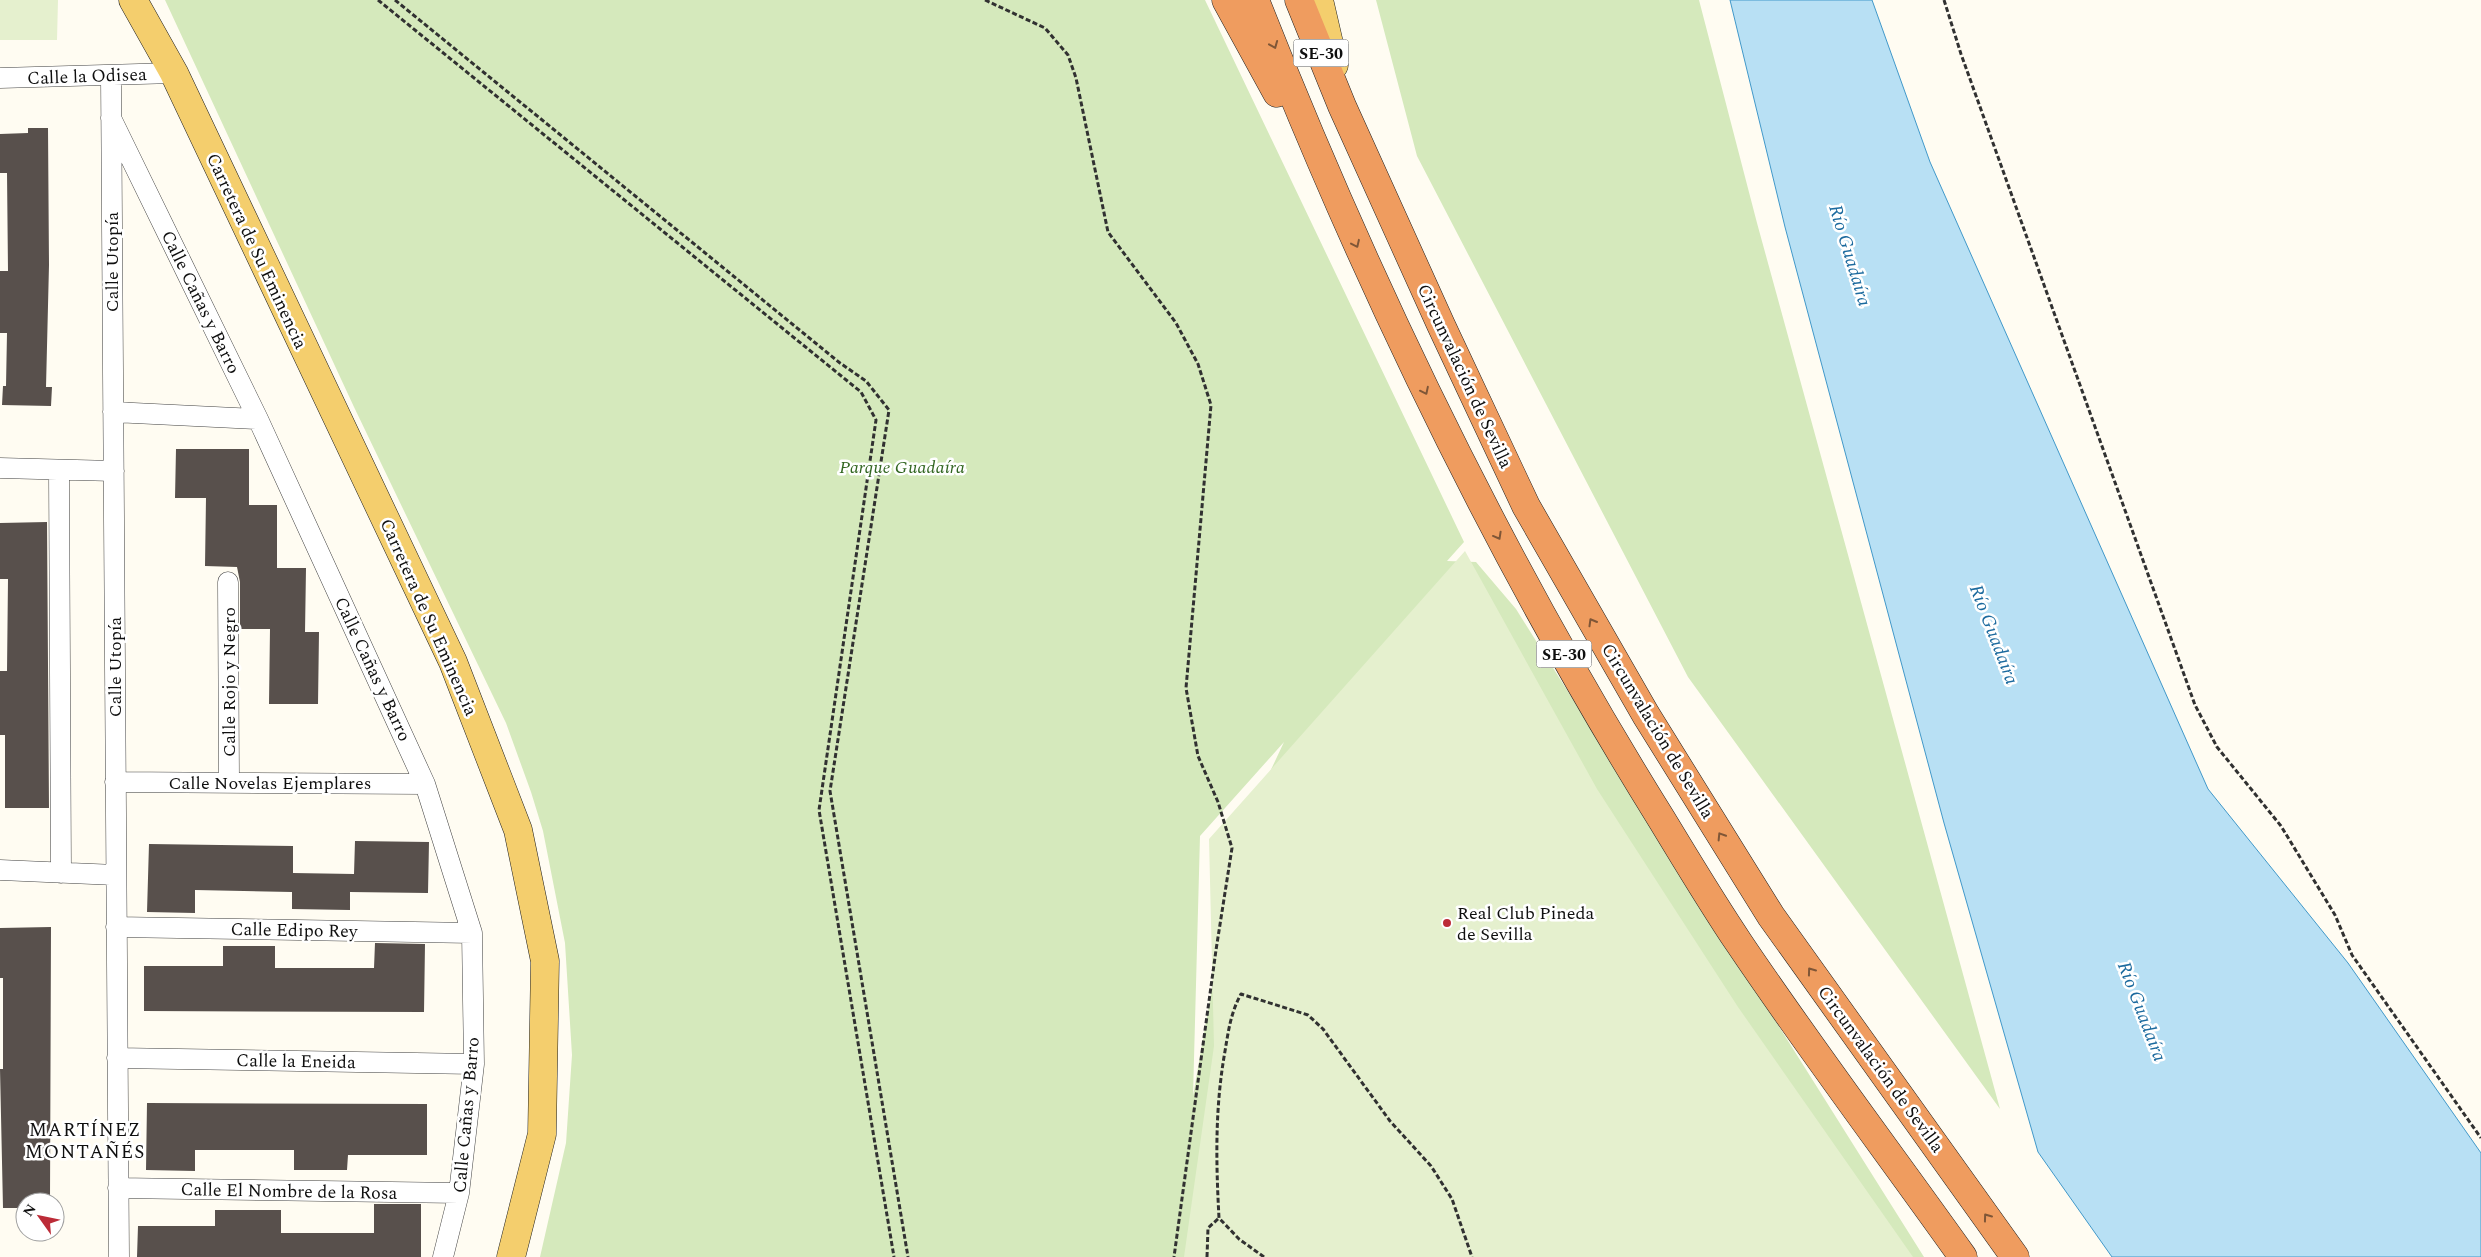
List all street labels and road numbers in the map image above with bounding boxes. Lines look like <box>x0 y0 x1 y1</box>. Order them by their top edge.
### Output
road number: SE-30 <box>1294 40 1348 66</box>
street label: Calle la Odisea <box>27 61 148 92</box>
street label: Carretera de Su Eminencia <box>199 149 314 354</box>
street label: Calle Utopía <box>99 211 126 312</box>
street label: Calle Cañas y Barro <box>154 226 247 379</box>
street label: Circunvalación de Sevilla <box>1410 279 1519 473</box>
street label: Carretera de Su Eminencia <box>373 514 484 720</box>
street label: Calle Cañas y Barro <box>327 592 418 746</box>
street label: Calle Rojo y Negro <box>216 607 243 757</box>
street label: Calle Utopía <box>102 616 129 717</box>
street label: Circunvalación de Sevilla <box>1594 638 1721 824</box>
road number: SE-30 <box>1536 641 1592 668</box>
street label: Calle Novelas Ejemplares <box>169 770 371 797</box>
street label: Calle Edipo Rey <box>230 916 359 945</box>
street label: Circunvalación de Sevilla <box>1811 980 1951 1159</box>
street label: Calle Cañas y Barro <box>446 1036 487 1194</box>
street label: Calle la Eneida <box>236 1047 356 1076</box>
street label: Calle El Nombre de la Rosa <box>180 1176 398 1207</box>

